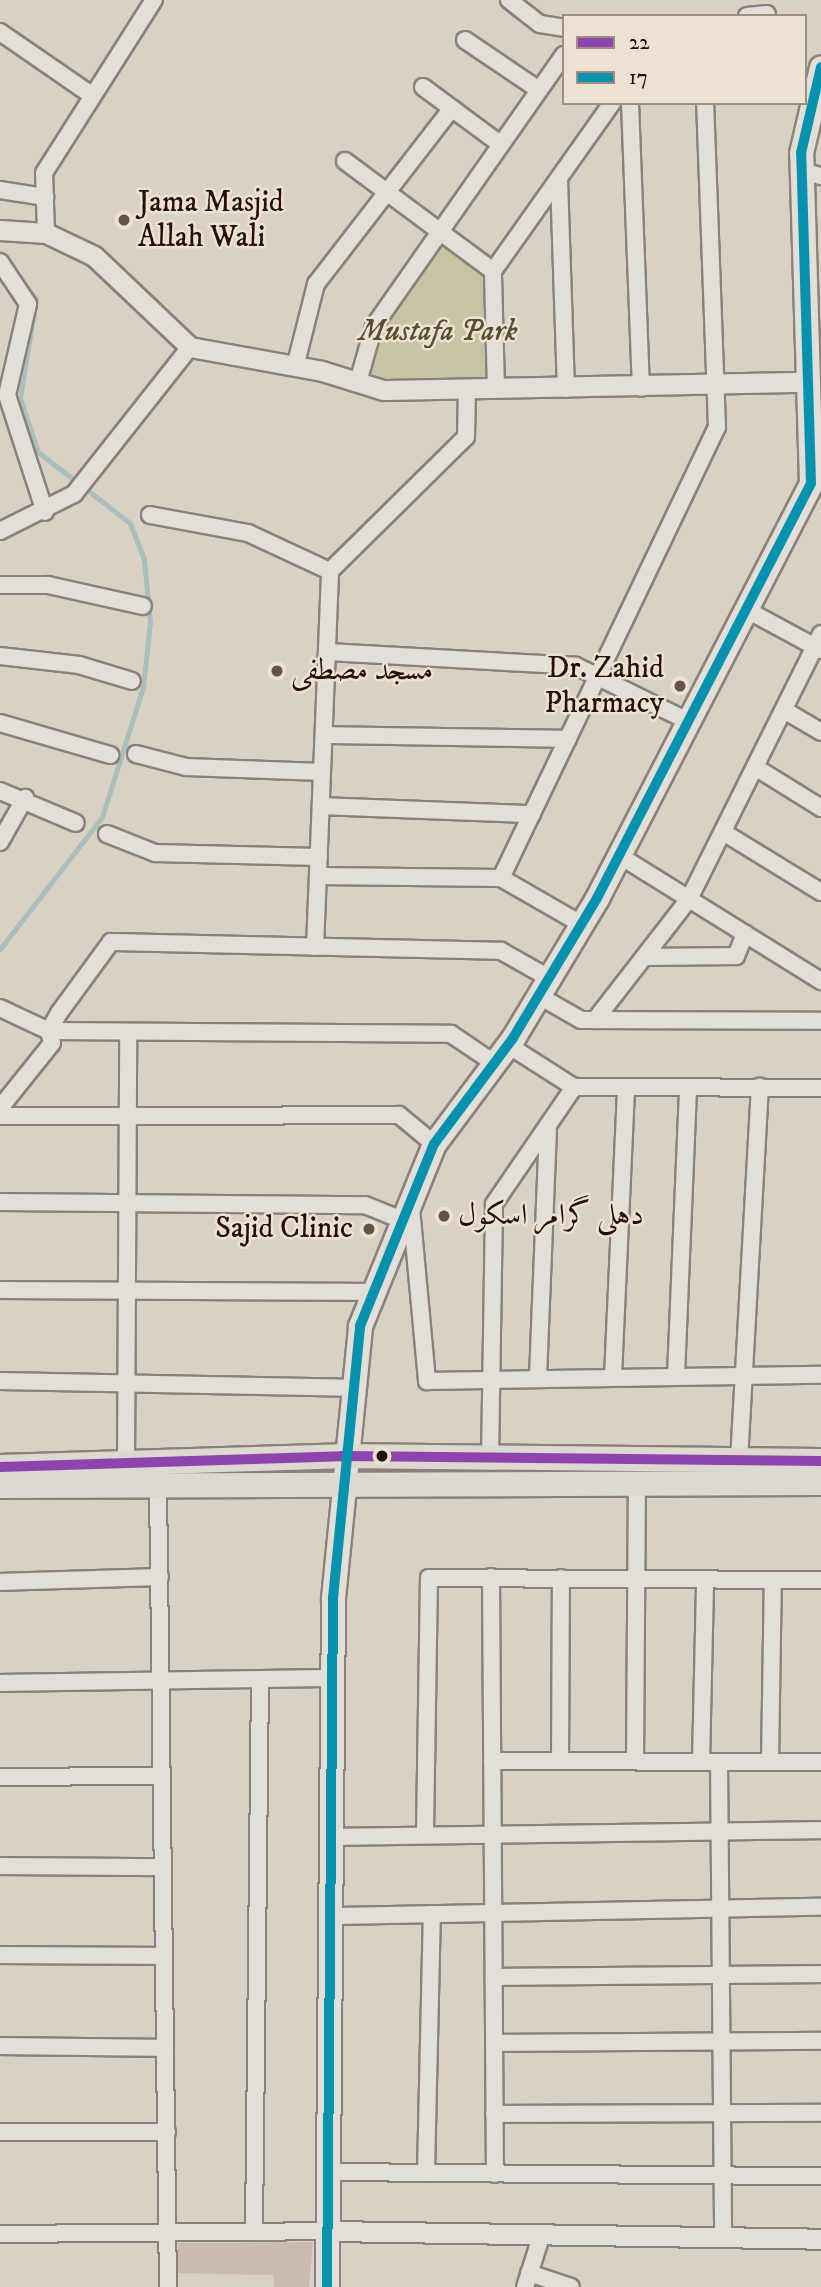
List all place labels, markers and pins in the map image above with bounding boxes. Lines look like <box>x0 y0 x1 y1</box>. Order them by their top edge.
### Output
place label: Jama Masjid Allah Wali <box>138 185 284 256</box>
marker: Jama Masjid Allah Wali <box>116 212 132 228</box>
place label: Dr. Zahid Pharmacy <box>544 651 664 722</box>
place label: مسجد مصطفی <box>291 653 433 689</box>
marker: مسجد مصطفی <box>269 663 285 679</box>
marker: Dr. Zahid Pharmacy <box>670 676 690 696</box>
place label: دہلی گرامر اسکول <box>458 1198 644 1234</box>
marker: دہلی گرامر اسکول <box>436 1208 452 1224</box>
place label: Sajid Clinic <box>215 1211 353 1247</box>
marker: Sajid Clinic <box>359 1219 379 1239</box>
unlabelled marker <box>375 1449 389 1463</box>

